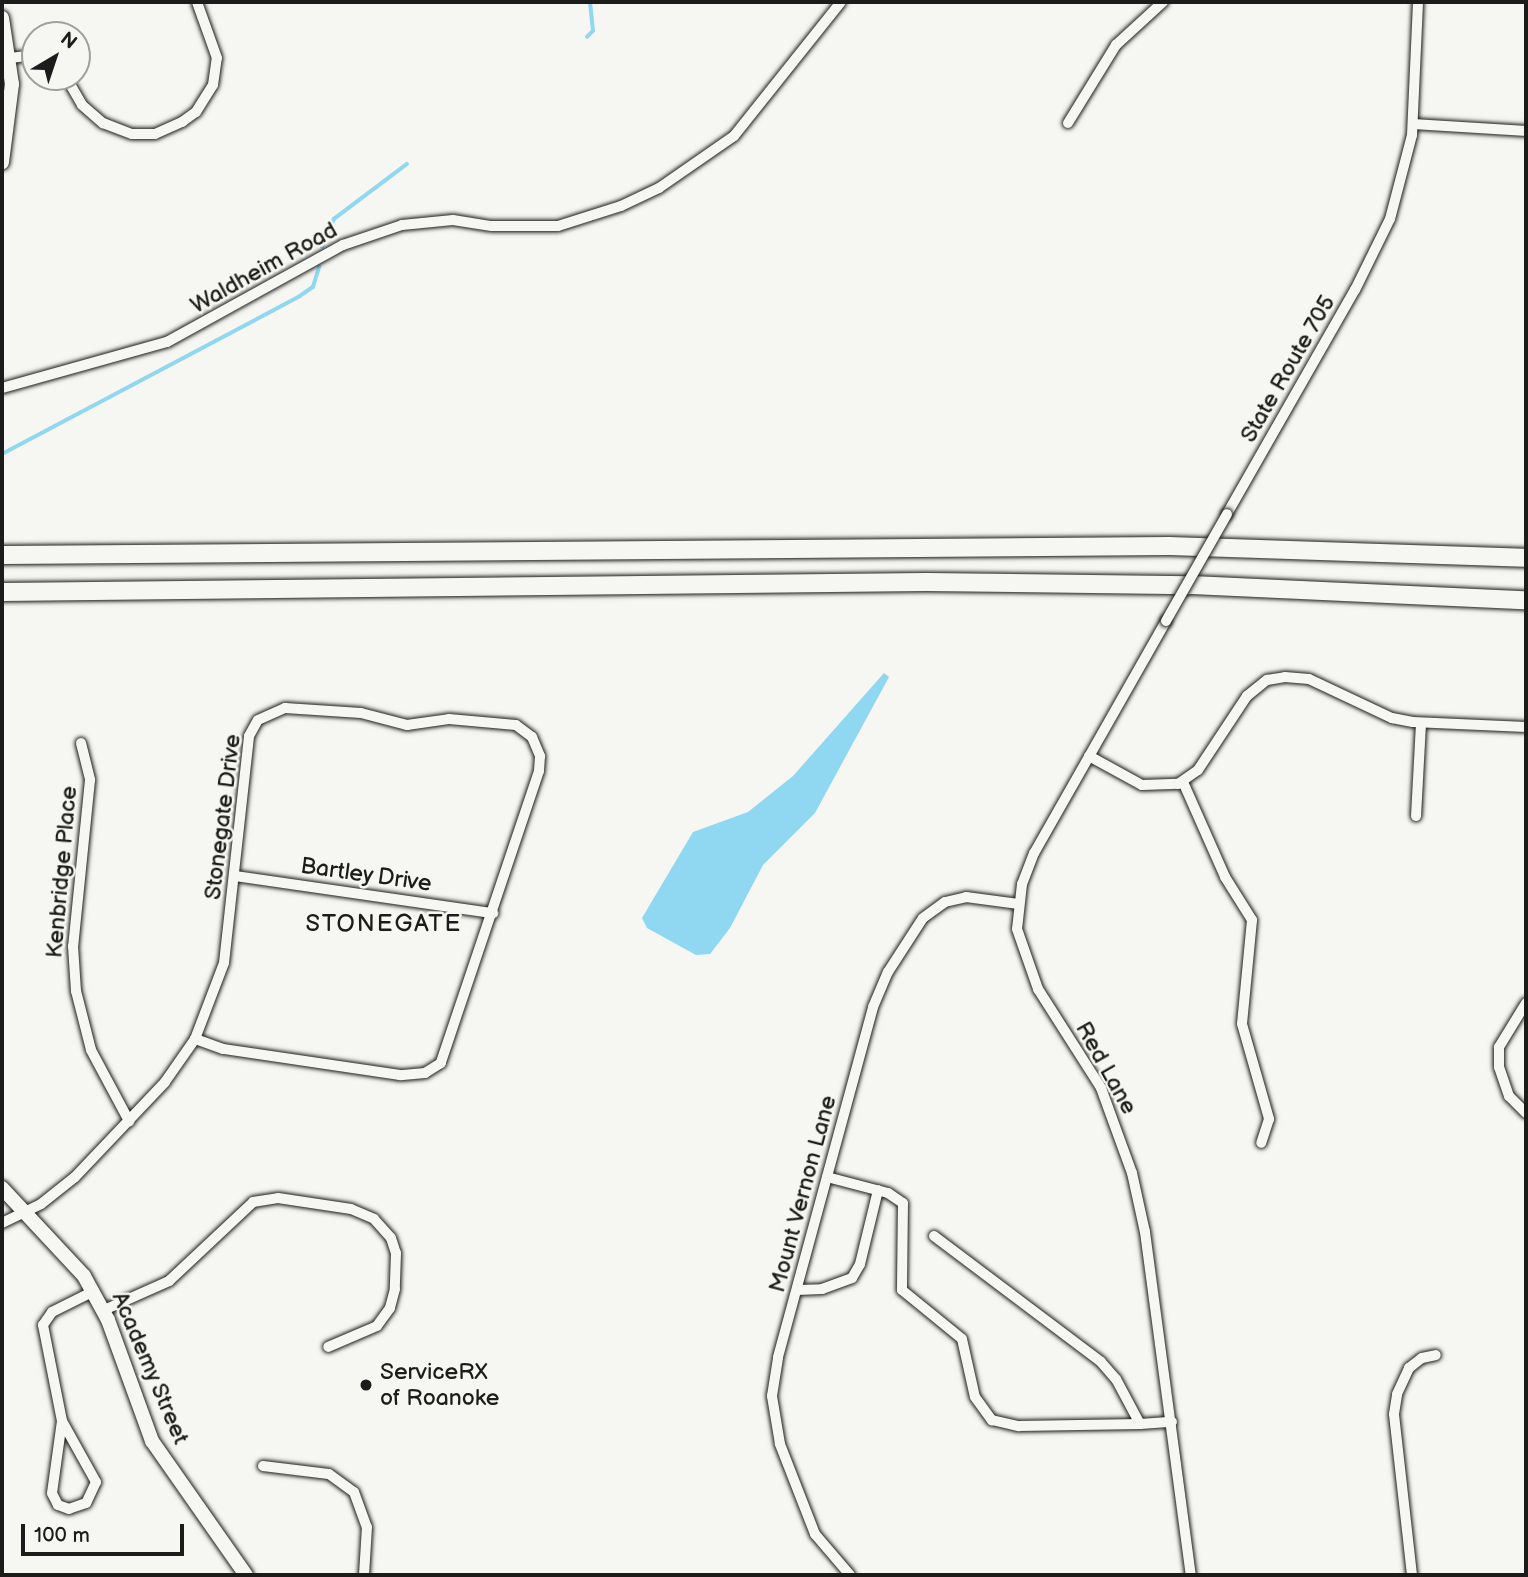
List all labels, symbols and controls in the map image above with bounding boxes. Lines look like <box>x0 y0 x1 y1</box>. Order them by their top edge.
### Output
north arrow <box>21 21 91 91</box>
text: N <box>55 27 81 54</box>
street label: Waldheim Road <box>186 216 342 320</box>
street label: State Route 705 <box>1235 290 1341 448</box>
street label: Stonegate Drive <box>199 733 247 901</box>
street label: Kenbridge Place <box>41 785 83 959</box>
street label: Bartley Drive <box>298 852 434 898</box>
district label: STONEGATE <box>307 910 461 938</box>
street label: Red Lane <box>1069 1017 1143 1119</box>
street label: Mount Vernon Lane <box>763 1092 843 1296</box>
street label: Academy Street <box>105 1287 195 1449</box>
place label: ServiceRX of Roanoke <box>380 1358 499 1412</box>
marker: ServiceRX of Roanoke <box>358 1377 374 1393</box>
scale bar <box>24 1510 187 1554</box>
text: 100 m <box>34 1523 90 1548</box>

